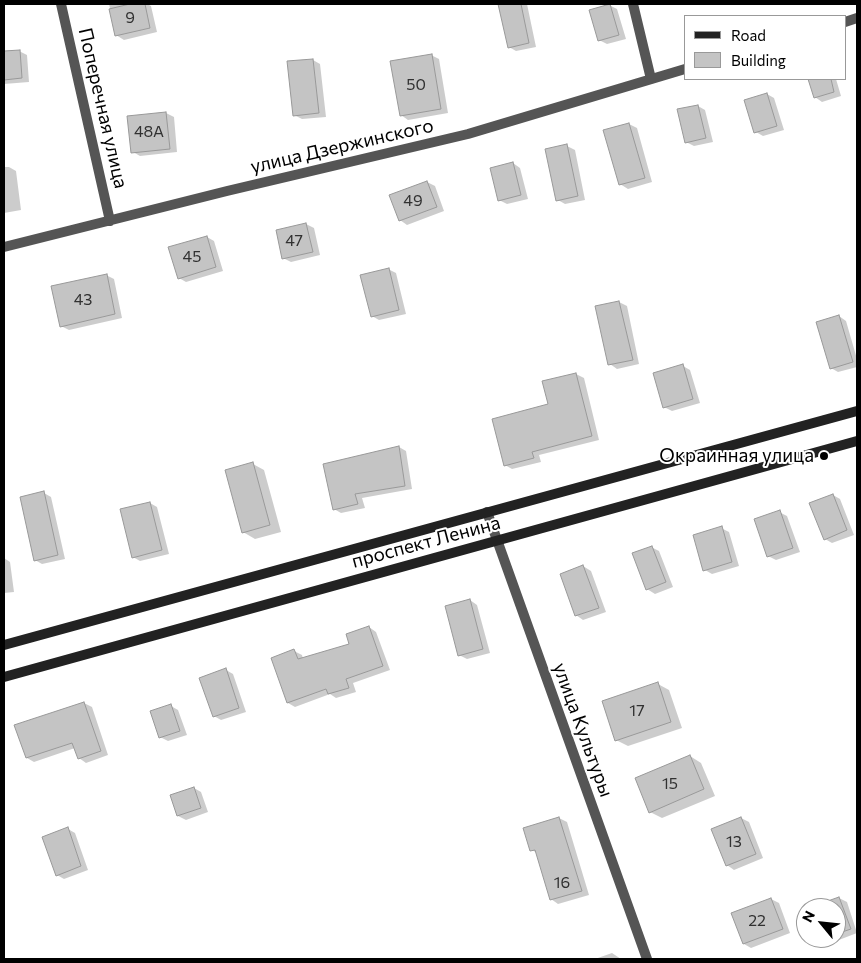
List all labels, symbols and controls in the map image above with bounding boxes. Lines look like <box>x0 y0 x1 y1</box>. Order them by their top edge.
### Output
house number: 9 <box>125 8 135 28</box>
legend <box>684 15 846 80</box>
street label: Поперечная улица <box>73 26 133 190</box>
text: Road <box>731 26 766 44</box>
text: Building <box>731 51 786 69</box>
house number: 50 <box>406 75 426 95</box>
street label: улица Дзержинского <box>248 114 436 178</box>
house number: 48А <box>134 122 164 142</box>
house number: 49 <box>403 191 423 211</box>
house number: 47 <box>285 231 303 251</box>
house number: 45 <box>183 247 201 267</box>
house number: 43 <box>74 290 92 310</box>
place label: Окраинная улица <box>659 445 814 467</box>
marker: Окраинная улица <box>818 450 830 462</box>
street label: проспект Ленина <box>349 511 503 573</box>
street label: улица Культуры <box>548 660 618 800</box>
house number: 17 <box>629 701 645 721</box>
house number: 15 <box>662 774 678 794</box>
house number: 13 <box>726 832 742 852</box>
house number: 16 <box>554 873 570 893</box>
north arrow <box>796 898 846 948</box>
text: N <box>798 908 818 925</box>
house number: 22 <box>748 911 766 931</box>

